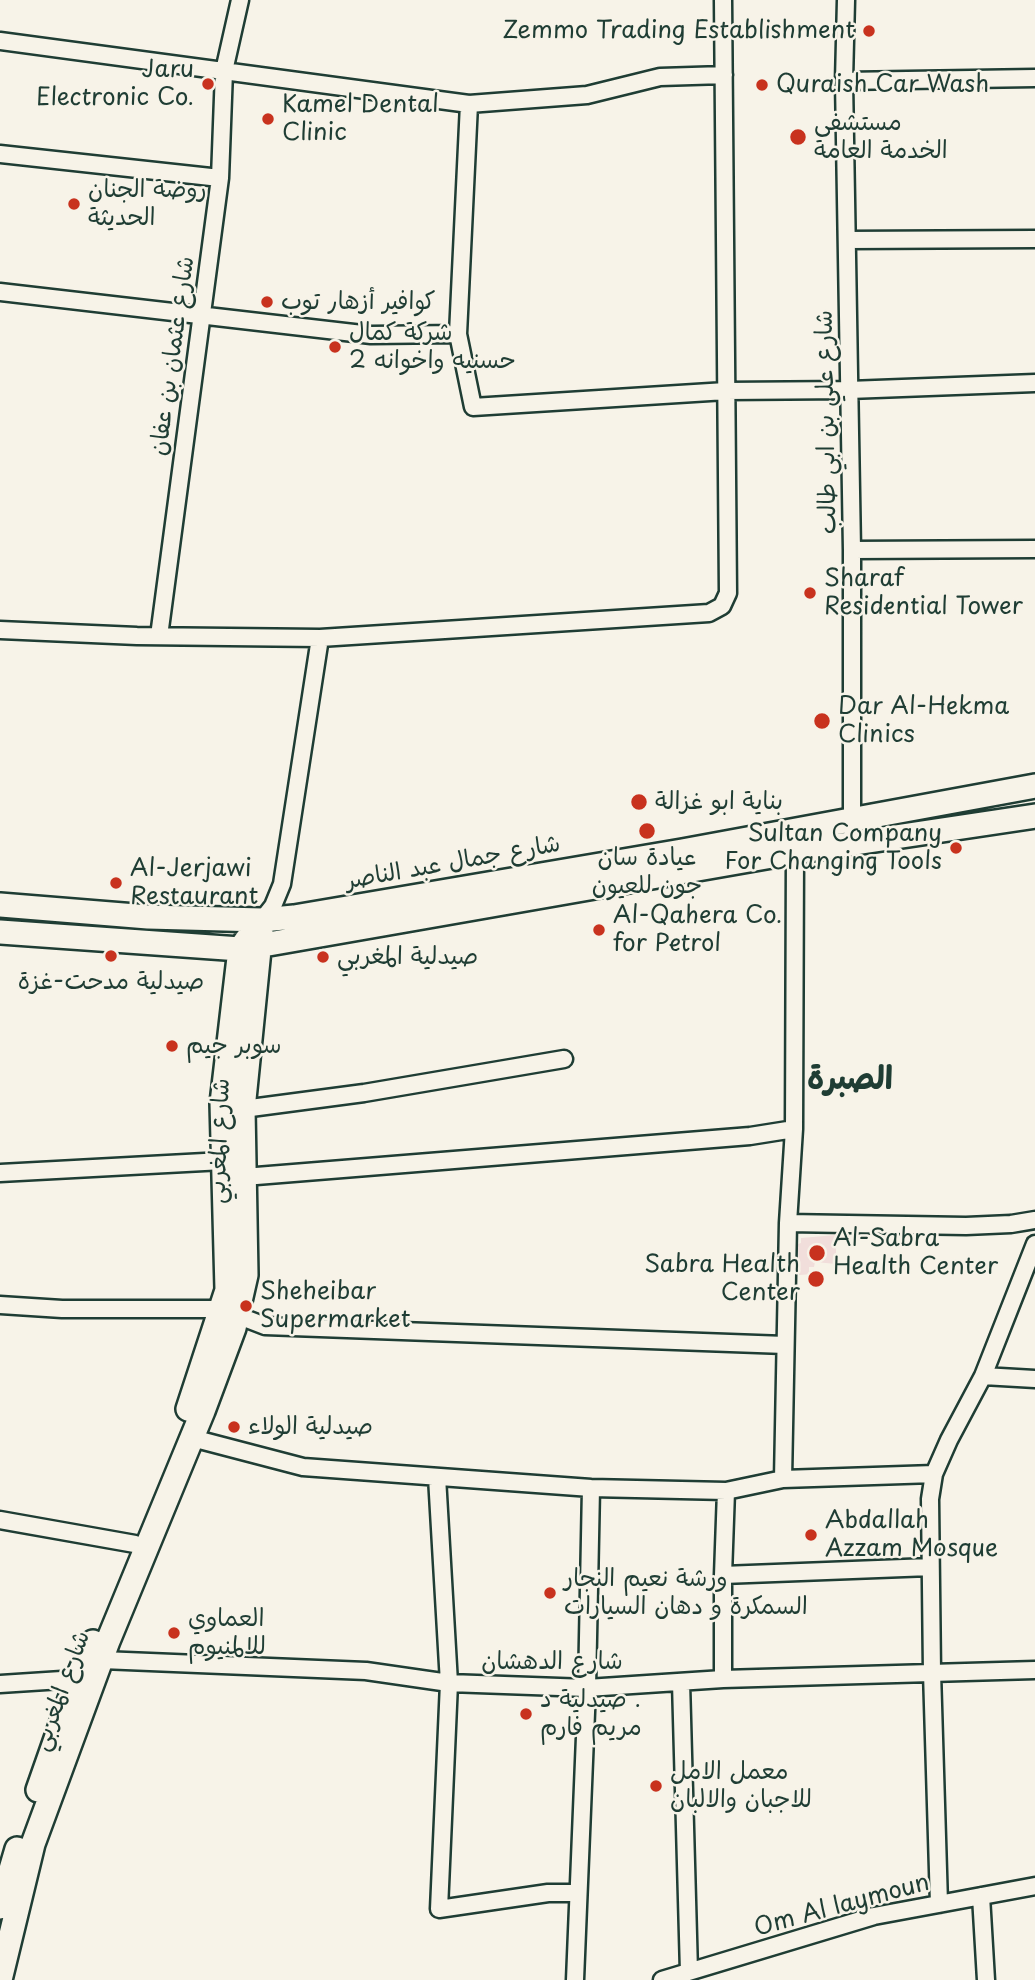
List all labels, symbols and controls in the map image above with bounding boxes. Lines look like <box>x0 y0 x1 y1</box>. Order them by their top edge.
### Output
place label: Zemmo Trading Establishment <box>502 17 855 45</box>
marker: Zemmo Trading Establishment <box>861 23 877 39</box>
place label: Jaru Electronic Co. <box>36 56 194 112</box>
place label: Quraish Car Wash <box>776 71 989 99</box>
marker: Jaru Electronic Co. <box>200 76 216 92</box>
marker: Quraish Car Wash <box>754 77 770 93</box>
place label: Kamel Dental Clinic <box>282 91 439 147</box>
place label: مستشفى الخدمة العامة <box>814 109 948 165</box>
marker: Kamel Dental Clinic <box>260 111 276 127</box>
marker: مستشفى الخدمة العامة <box>788 127 808 147</box>
place label: روضة الجنان الحديثة <box>88 176 207 232</box>
marker: روضة الجنان الحديثة <box>66 196 82 212</box>
street label: شارع عثمان بن عفان <box>145 254 201 458</box>
place label: كوافير أزهار توب <box>281 288 435 316</box>
marker: كوافير أزهار توب <box>259 294 275 310</box>
street label: شارع علي بن ابي طالب <box>811 310 843 534</box>
place label: شركة كمال حسنيه واخوانه 2 <box>349 319 516 375</box>
marker: شركة كمال حسنيه واخوانه 2 <box>327 339 343 355</box>
place label: Sharaf Residential Tower <box>824 565 1023 621</box>
marker: Sharaf Residential Tower <box>802 585 818 601</box>
place label: Dar Al-Hekma Clinics <box>838 693 1009 749</box>
marker: Dar Al-Hekma Clinics <box>812 711 832 731</box>
place label: بناية ابو غزالة <box>655 788 783 816</box>
marker: بناية ابو غزالة <box>629 792 649 812</box>
place label: Sultan Company For Changing Tools <box>725 820 942 876</box>
marker: عيادة سان جون للعيون <box>637 821 657 841</box>
street label: شارع جمال عبد الناصر <box>343 830 563 896</box>
marker: Sultan Company For Changing Tools <box>948 840 964 856</box>
place label: عيادة سان جون للعيون <box>592 844 702 900</box>
place label: Al-Jerjawi Restaurant <box>130 855 258 911</box>
marker: Al-Jerjawi Restaurant <box>108 875 124 891</box>
place label: Al-Qahera Co. for Petrol <box>613 902 782 958</box>
marker: Al-Qahera Co. for Petrol <box>591 922 607 938</box>
place label: صيدلية المغربي <box>337 943 478 971</box>
marker: صيدلية مدحت-غزة <box>103 948 119 964</box>
marker: صيدلية المغربي <box>315 949 331 965</box>
place label: صيدلية مدحت-غزة <box>18 968 204 996</box>
place label: سوبر جيم <box>186 1032 282 1060</box>
marker: سوبر جيم <box>164 1038 180 1054</box>
district label: الصبرة <box>807 1061 893 1099</box>
street label: شارع المغربي <box>203 1078 237 1204</box>
place label: Al-Sabra Health Center <box>833 1225 998 1281</box>
marker: Al-Sabra Health Center <box>807 1243 827 1263</box>
place label: Sabra Health Center <box>644 1251 800 1307</box>
marker: Sabra Health Center <box>806 1269 826 1289</box>
place label: Sheheibar Supermarket <box>260 1278 411 1334</box>
marker: Sheheibar Supermarket <box>238 1298 254 1314</box>
place label: صيدلية الولاء <box>248 1413 373 1441</box>
marker: صيدلية الولاء <box>226 1419 242 1435</box>
place label: Abdallah Azzam Mosque <box>825 1507 998 1563</box>
marker: Abdallah Azzam Mosque <box>803 1527 819 1543</box>
place label: ورشة نعيم النجار السمكرة و دهان السيارات <box>564 1565 808 1621</box>
marker: ورشة نعيم النجار السمكرة و دهان السيارات <box>542 1585 558 1601</box>
place label: العماوي للالمنيوم <box>188 1605 266 1661</box>
marker: العماوي للالمنيوم <box>166 1625 182 1641</box>
street label: شارع المغربي <box>27 1627 97 1755</box>
street label: شارع الدهشان <box>481 1648 623 1676</box>
place label: صيدلية د . مريم فارم <box>540 1686 642 1742</box>
marker: صيدلية د . مريم فارم <box>518 1706 534 1722</box>
place label: معمل الامل للاجبان والالبان <box>670 1758 812 1814</box>
marker: معمل الامل للاجبان والالبان <box>648 1778 664 1794</box>
street label: Om Al laymoun <box>751 1869 933 1943</box>

